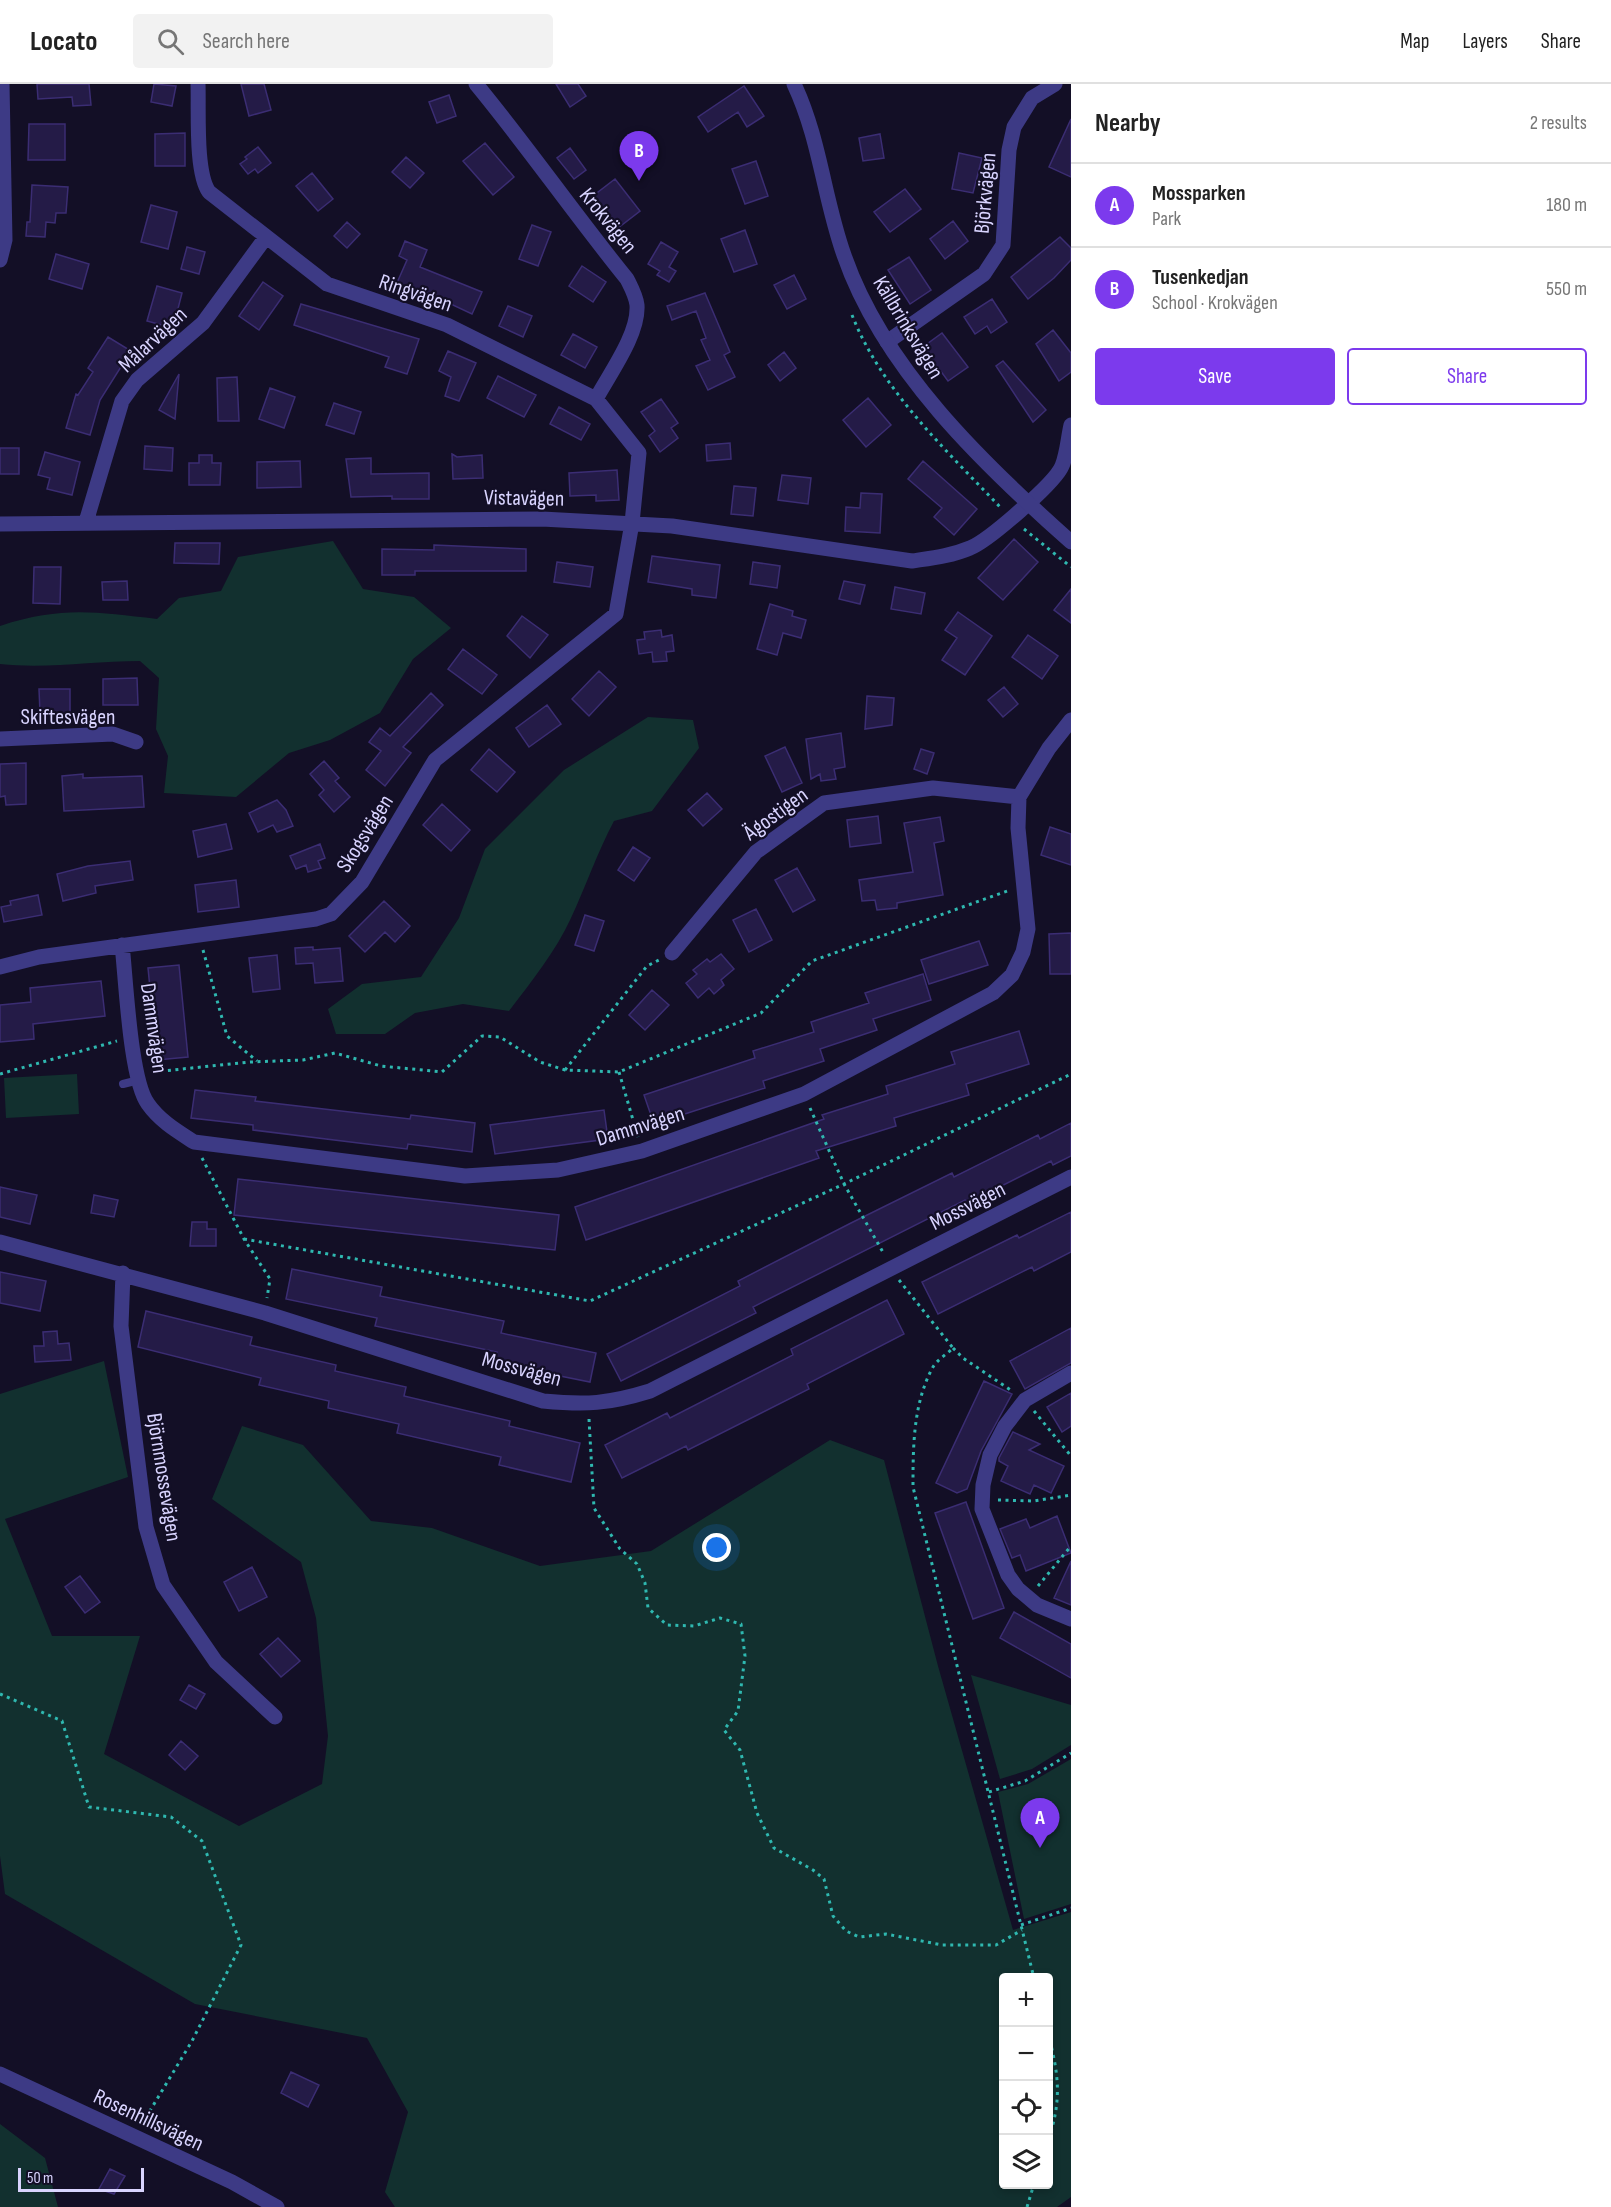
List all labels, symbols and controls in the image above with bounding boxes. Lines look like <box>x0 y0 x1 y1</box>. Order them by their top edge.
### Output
search box <box>133 14 553 68</box>
text: Locato <box>30 25 97 58</box>
icon: search <box>154 25 187 58</box>
text: Search here <box>202 28 290 55</box>
text: Map <box>1400 29 1429 54</box>
text: Layers <box>1462 29 1508 54</box>
text: Share <box>1541 29 1581 54</box>
text: Nearby <box>1095 108 1161 139</box>
text: 2 results <box>1530 111 1587 135</box>
pin: B <box>620 132 658 181</box>
street label: Björkvägen <box>969 152 1002 235</box>
text: Mossparken <box>1152 180 1246 207</box>
street label: Krokvägen <box>573 183 643 259</box>
text: A <box>1110 193 1119 217</box>
text: 180 m <box>1546 193 1587 217</box>
text: Park <box>1152 207 1181 231</box>
text: Tusenkedjan <box>1152 264 1249 291</box>
street label: Ringvägen <box>375 268 456 319</box>
street label: Källbrinksvägen <box>867 272 949 384</box>
text: B <box>1110 277 1119 301</box>
text: 550 m <box>1546 277 1587 301</box>
text: School · Krokvägen <box>1152 291 1278 315</box>
street label: Målarvägen <box>113 302 193 379</box>
button: Save <box>1095 348 1335 405</box>
button: Share <box>1347 348 1587 405</box>
street label: Vistavägen <box>484 484 564 513</box>
street label: Skiftesvägen <box>20 704 116 731</box>
street label: Ägostigen <box>738 782 813 847</box>
street label: Skogsvägen <box>331 790 400 878</box>
street label: Dammvägen <box>134 981 173 1075</box>
street label: Dammvägen <box>593 1100 688 1153</box>
street label: Mossvägen <box>925 1176 1010 1237</box>
street label: Mossvägen <box>479 1346 564 1393</box>
street label: Björnmossevägen <box>140 1411 187 1543</box>
your location <box>702 1533 731 1562</box>
pin: A <box>1020 1798 1060 1848</box>
map controls <box>999 1973 1053 2189</box>
button: + <box>999 1973 1053 2027</box>
button: − <box>999 2027 1053 2081</box>
button: locate <box>999 2081 1053 2135</box>
street label: Rosenhillsvägen <box>89 2083 208 2158</box>
button: layers <box>999 2135 1053 2189</box>
scale bar <box>18 2165 144 2192</box>
text: 50 m <box>27 2169 53 2188</box>

